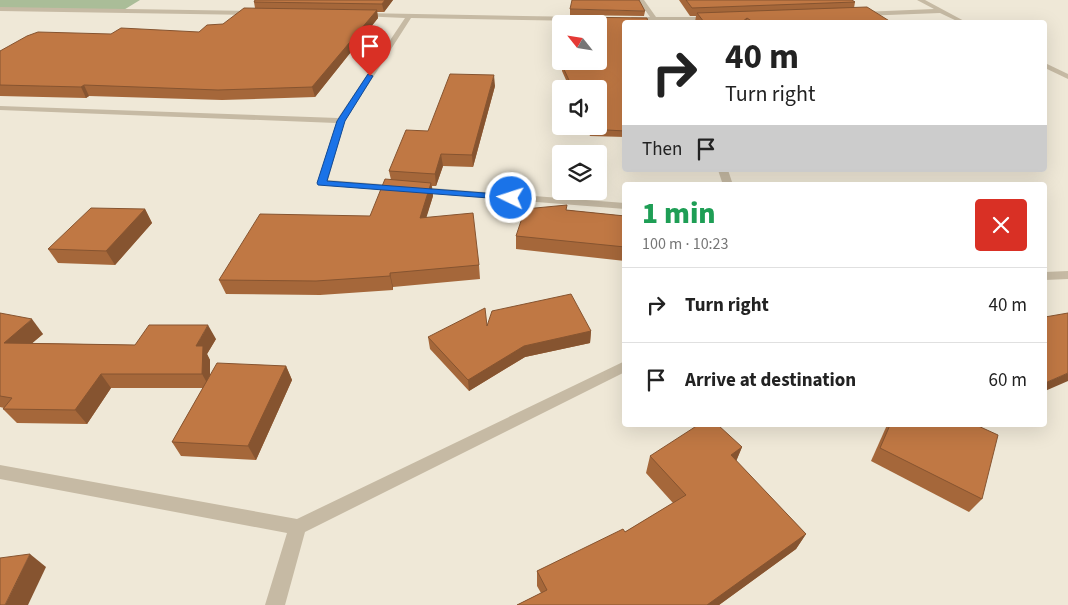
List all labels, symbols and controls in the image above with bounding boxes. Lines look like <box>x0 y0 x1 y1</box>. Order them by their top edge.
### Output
north arrow <box>552 15 608 70</box>
map controls <box>552 15 607 200</box>
pin <box>349 25 391 76</box>
icon: arrive <box>356 32 384 60</box>
text: 40 m <box>725 32 799 82</box>
icon: right <box>642 40 707 105</box>
text: Turn right <box>725 78 815 110</box>
button: sound <box>552 80 607 135</box>
icon: arrive <box>692 135 720 163</box>
text: Then <box>642 136 682 163</box>
button: layers <box>552 145 607 200</box>
position arrow <box>484 171 536 223</box>
text: 1 min <box>642 192 716 235</box>
button: close <box>975 199 1027 251</box>
text: 100 m · 10:23 <box>642 233 729 255</box>
icon: right <box>642 291 670 319</box>
text: Turn right <box>685 292 769 319</box>
text: 40 m <box>989 292 1027 319</box>
icon: arrive <box>642 366 670 394</box>
text: Arrive at destination <box>685 367 856 394</box>
text: 60 m <box>989 367 1027 394</box>

